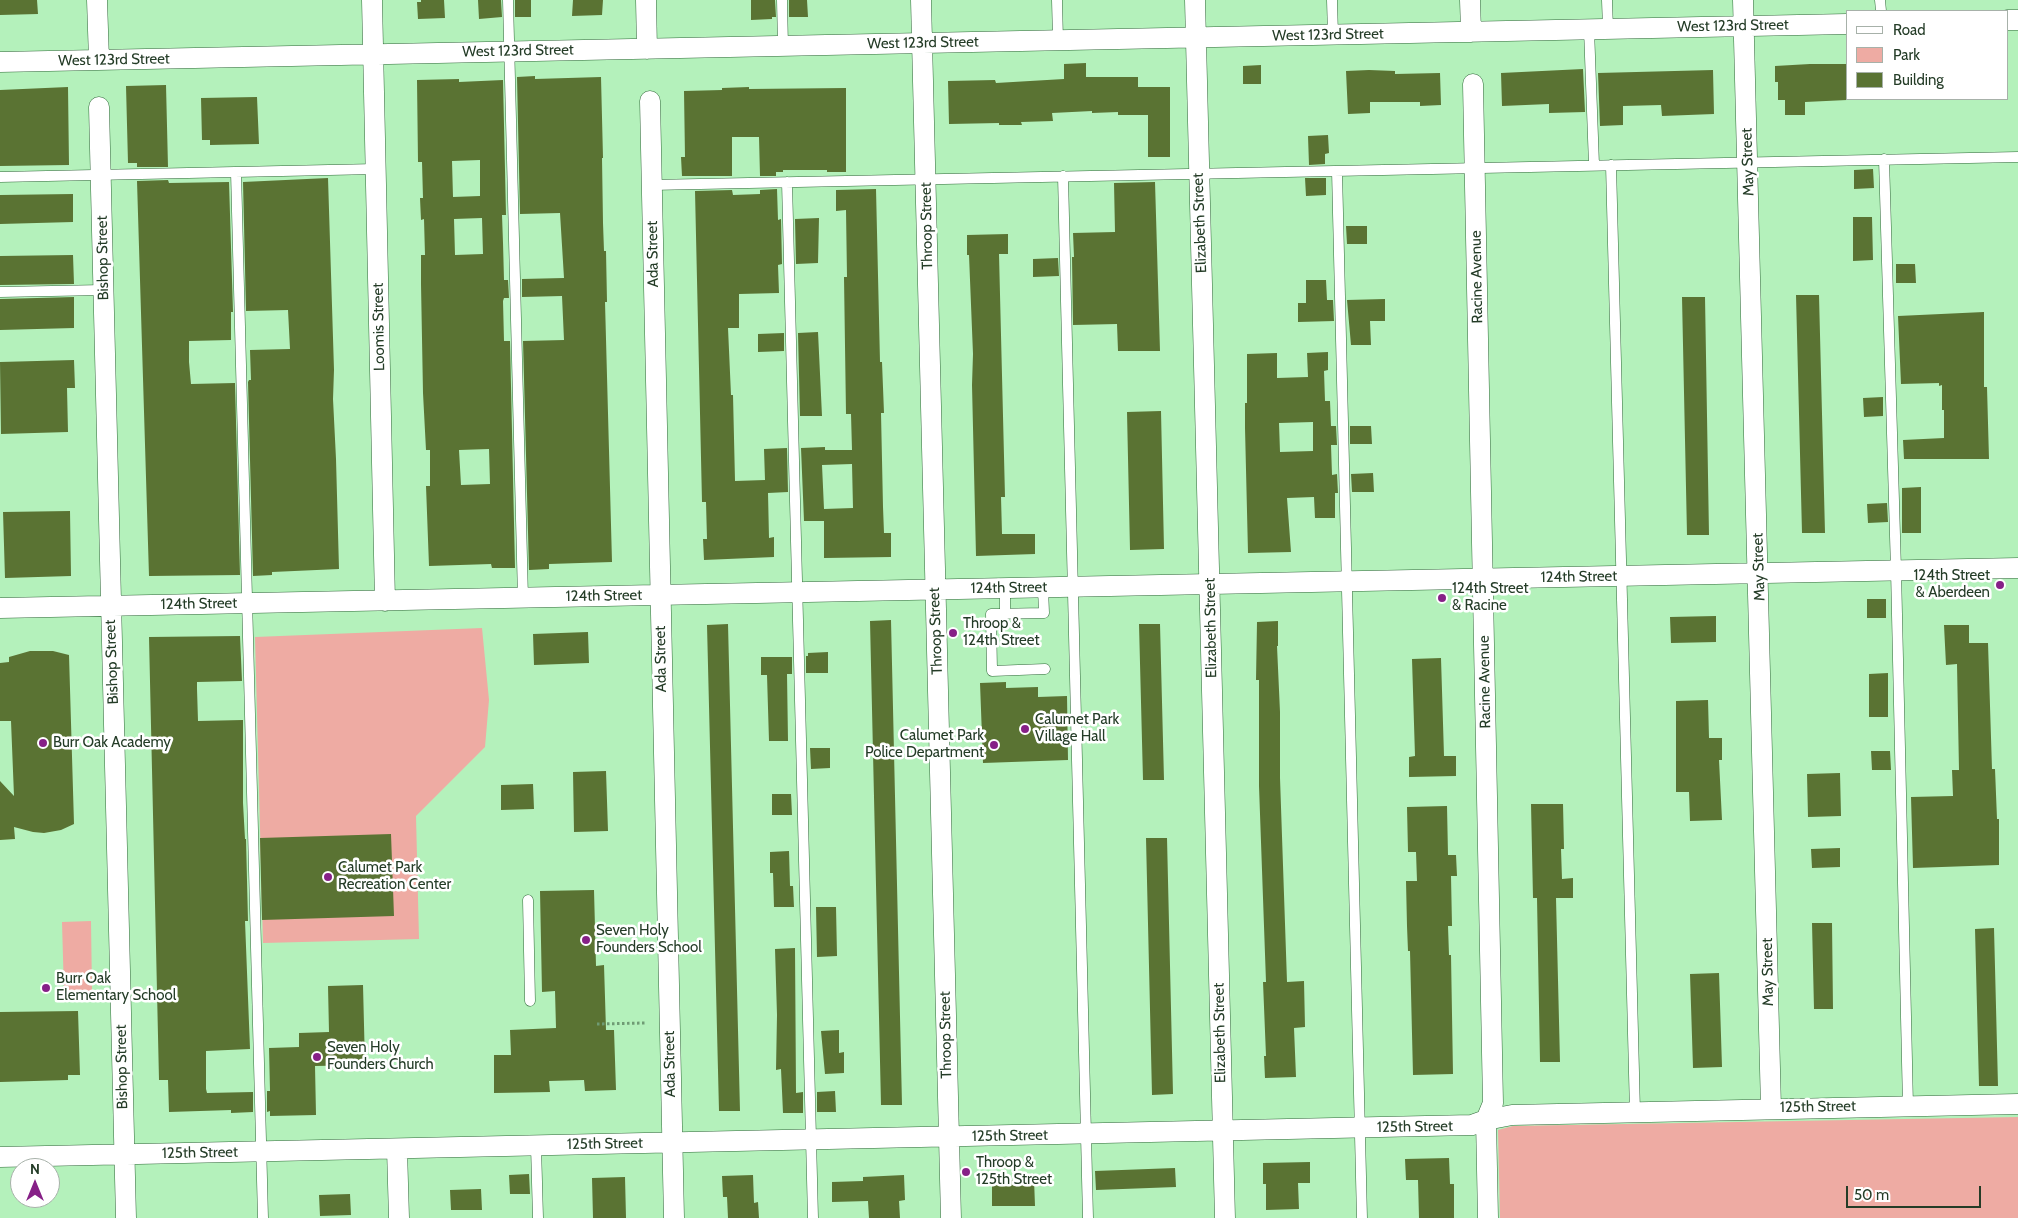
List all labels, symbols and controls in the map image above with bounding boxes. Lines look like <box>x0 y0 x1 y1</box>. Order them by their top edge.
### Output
legend <box>1846 10 2008 100</box>
street label: West 123rd Street <box>1677 16 1789 36</box>
text: Road <box>1893 21 1926 39</box>
street label: West 123rd Street <box>1272 25 1384 45</box>
street label: West 123rd Street <box>867 33 979 53</box>
street label: West 123rd Street <box>462 41 574 61</box>
text: Park <box>1893 46 1920 64</box>
street label: West 123rd Street <box>58 50 170 70</box>
text: Building <box>1893 71 1944 89</box>
street label: May Street <box>1738 127 1758 197</box>
street label: Elizabeth Street <box>1189 173 1211 273</box>
street label: Throop Street <box>917 182 937 270</box>
street label: Bishop Street <box>93 215 113 301</box>
street label: Ada Street <box>643 221 663 287</box>
street label: Racine Avenue <box>1467 230 1487 324</box>
street label: Loomis Street <box>369 283 389 371</box>
street label: May Street <box>1749 532 1769 602</box>
street label: 124th Street <box>1541 567 1617 587</box>
place label: 124th Street & Aberdeen <box>1913 567 1990 602</box>
street label: 124th Street <box>971 578 1047 598</box>
street label: Elizabeth Street <box>1201 578 1221 678</box>
marker: 124th Street & Aberdeen <box>1994 579 2006 591</box>
place label: 124th Street & Racine <box>1452 580 1529 615</box>
street label: 124th Street <box>566 586 642 606</box>
street label: Throop Street <box>925 587 947 675</box>
marker: 124th Street & Racine <box>1436 592 1448 604</box>
street label: 124th Street <box>161 594 237 614</box>
place label: Throop & 124th Street <box>963 615 1040 650</box>
street label: Bishop Street <box>102 619 122 705</box>
street label: Ada Street <box>651 626 671 692</box>
marker: Throop & 124th Street <box>947 627 959 639</box>
street label: Racine Avenue <box>1475 635 1495 729</box>
place label: Calumet Park Village Hall <box>1035 711 1119 746</box>
marker: Calumet Park Village Hall <box>1019 723 1031 735</box>
place label: Calumet Park Police Department <box>865 727 984 762</box>
place label: Burr Oak Academy <box>53 734 171 752</box>
marker: Burr Oak Academy <box>37 737 49 749</box>
marker: Calumet Park Police Department <box>988 739 1000 751</box>
place label: Calumet Park Recreation Center <box>338 859 451 894</box>
marker: Calumet Park Recreation Center <box>322 871 334 883</box>
place label: Seven Holy Founders School <box>596 922 702 957</box>
marker: Seven Holy Founders School <box>580 934 592 946</box>
street label: May Street <box>1758 938 1778 1006</box>
place label: Burr Oak Elementary School <box>56 970 176 1005</box>
marker: Burr Oak Elementary School <box>40 982 52 994</box>
street label: Elizabeth Street <box>1210 983 1230 1083</box>
street label: Throop Street <box>936 991 956 1079</box>
street label: Bishop Street <box>112 1024 132 1110</box>
street label: Ada Street <box>660 1031 680 1097</box>
place label: Seven Holy Founders Church <box>327 1039 434 1074</box>
marker: Seven Holy Founders Church <box>311 1051 323 1063</box>
street label: 125th Street <box>1780 1097 1856 1117</box>
street label: 125th Street <box>1377 1117 1453 1137</box>
street label: 125th Street <box>972 1126 1048 1146</box>
street label: 125th Street <box>567 1134 643 1154</box>
street label: 125th Street <box>162 1143 238 1163</box>
place label: Throop & 125th Street <box>976 1154 1052 1189</box>
north arrow <box>10 1158 60 1208</box>
text: N <box>30 1160 40 1178</box>
marker: Throop & 125th Street <box>960 1166 972 1178</box>
scale bar <box>1848 1176 1983 1208</box>
text: 50 m <box>1854 1186 1889 1204</box>

